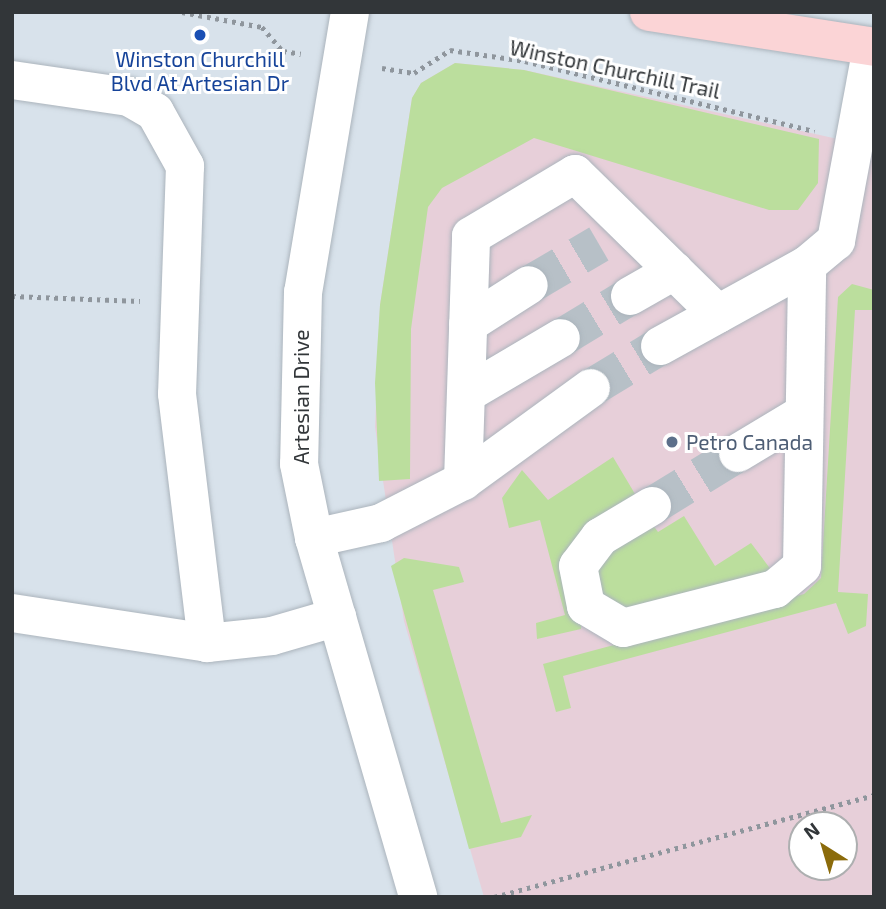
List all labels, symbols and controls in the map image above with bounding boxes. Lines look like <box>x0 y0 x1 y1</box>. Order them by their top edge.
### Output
marker: Winston Churchill Blvd At Artesian Dr <box>192 27 208 43</box>
street label: Winston Churchill Trail <box>507 34 723 104</box>
place label: Winston Churchill Blvd At Artesian Dr <box>110 46 290 96</box>
street label: Artesian Drive <box>288 330 314 464</box>
place label: Petro Canada <box>686 429 813 455</box>
marker: Petro Canada <box>664 434 680 450</box>
north arrow <box>788 811 858 881</box>
text: N <box>799 817 824 844</box>

